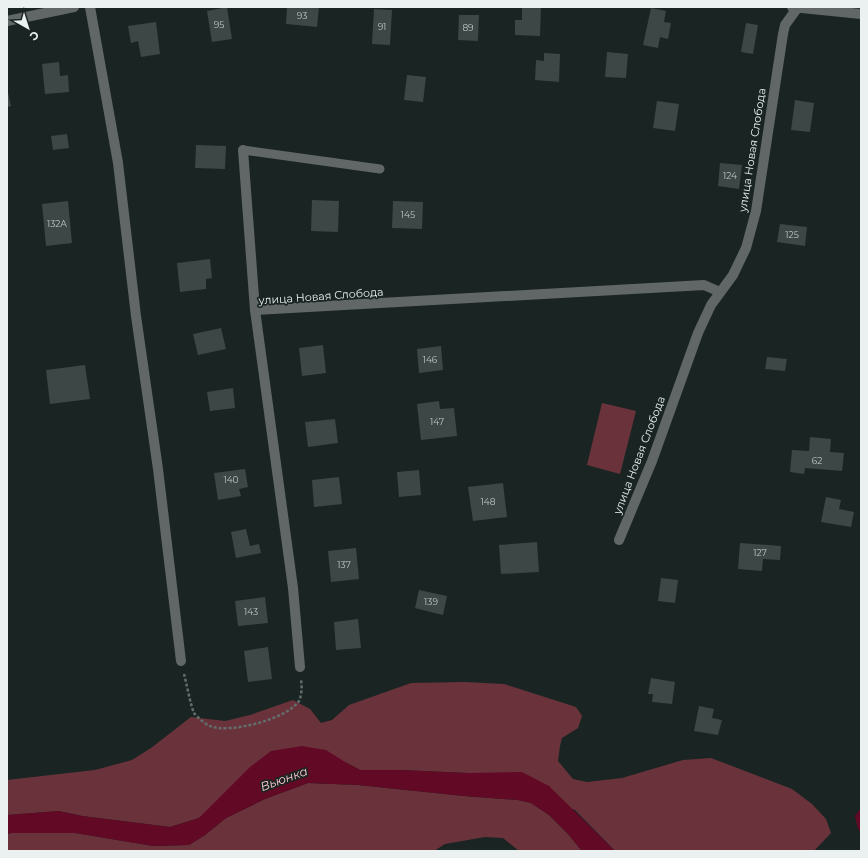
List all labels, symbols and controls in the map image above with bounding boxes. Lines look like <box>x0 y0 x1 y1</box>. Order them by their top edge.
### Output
north arrow <box>8 8 48 48</box>
house number: 93 <box>297 10 307 21</box>
house number: 95 <box>214 19 224 30</box>
house number: 91 <box>378 21 386 32</box>
house number: 89 <box>462 22 474 33</box>
text: С <box>27 28 42 44</box>
street label: улица Новая Слобода <box>735 87 769 214</box>
house number: 124 <box>723 170 737 181</box>
house number: 145 <box>401 209 415 220</box>
house number: 132А <box>47 218 67 229</box>
house number: 125 <box>785 229 799 240</box>
street label: улица Новая Слобода <box>257 285 384 307</box>
house number: 146 <box>423 354 438 365</box>
street label: улица Новая Слобода <box>610 394 668 517</box>
house number: 147 <box>430 416 444 427</box>
house number: 62 <box>812 455 822 466</box>
house number: 140 <box>223 474 239 485</box>
house number: 148 <box>480 496 496 507</box>
house number: 127 <box>753 547 767 558</box>
house number: 137 <box>337 559 351 570</box>
house number: 139 <box>424 596 438 607</box>
house number: 143 <box>244 606 258 617</box>
water label: Вьюнка <box>258 763 310 794</box>

